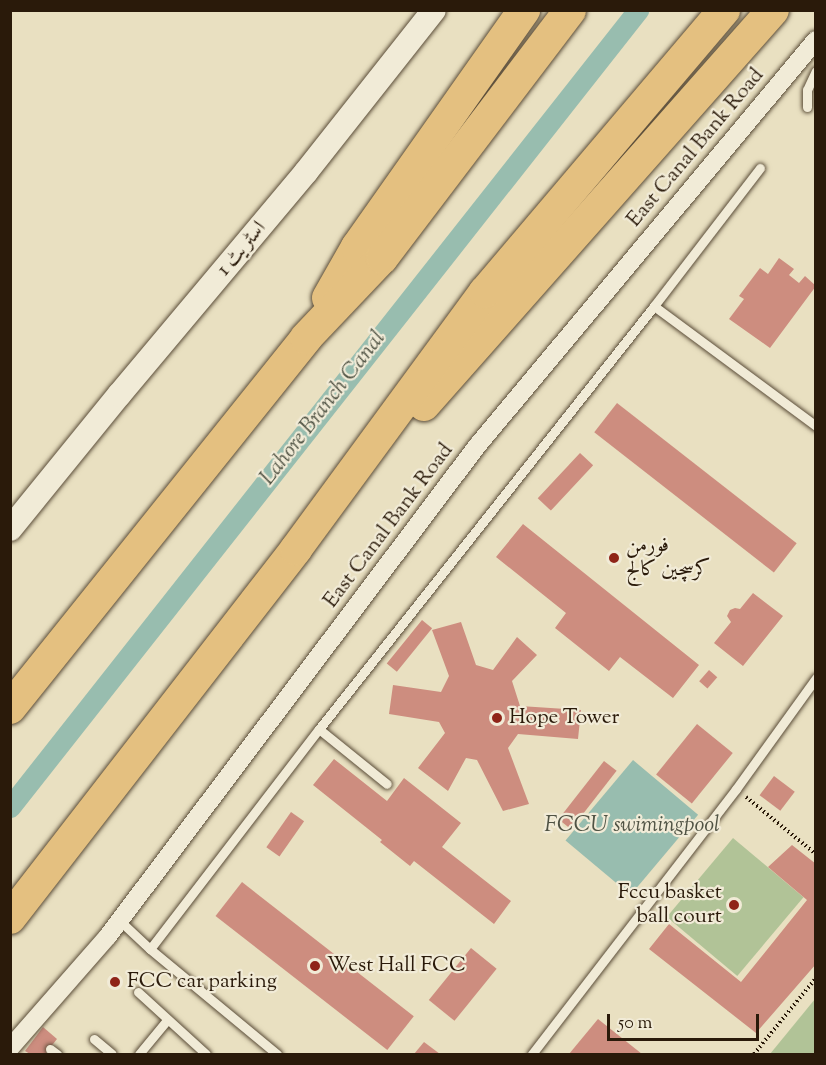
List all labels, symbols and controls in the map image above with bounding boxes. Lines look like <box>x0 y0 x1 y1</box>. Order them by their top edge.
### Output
street label: East Canal Bank Road <box>622 64 770 232</box>
street label: اسٹریٹ 1 <box>212 216 272 282</box>
water label: Lahore Branch Canal <box>256 327 392 491</box>
street label: East Canal Bank Road <box>319 439 459 613</box>
place label: فورمن کرسچین کالج <box>626 533 711 583</box>
marker: فورمن کرسچین کالج <box>607 551 621 565</box>
place label: Hope Tower <box>509 705 619 731</box>
marker: Hope Tower <box>490 711 504 725</box>
water label: FCCU swimingpool <box>544 814 720 840</box>
place label: Fccu basket ball court <box>618 880 722 930</box>
marker: Fccu basket ball court <box>727 898 741 912</box>
place label: West Hall FCC <box>327 953 466 979</box>
marker: West Hall FCC <box>308 959 322 973</box>
place label: FCC car parking <box>127 969 277 995</box>
marker: FCC car parking <box>108 975 122 989</box>
scale bar <box>610 1002 762 1040</box>
text: 50 m <box>618 1011 652 1037</box>

